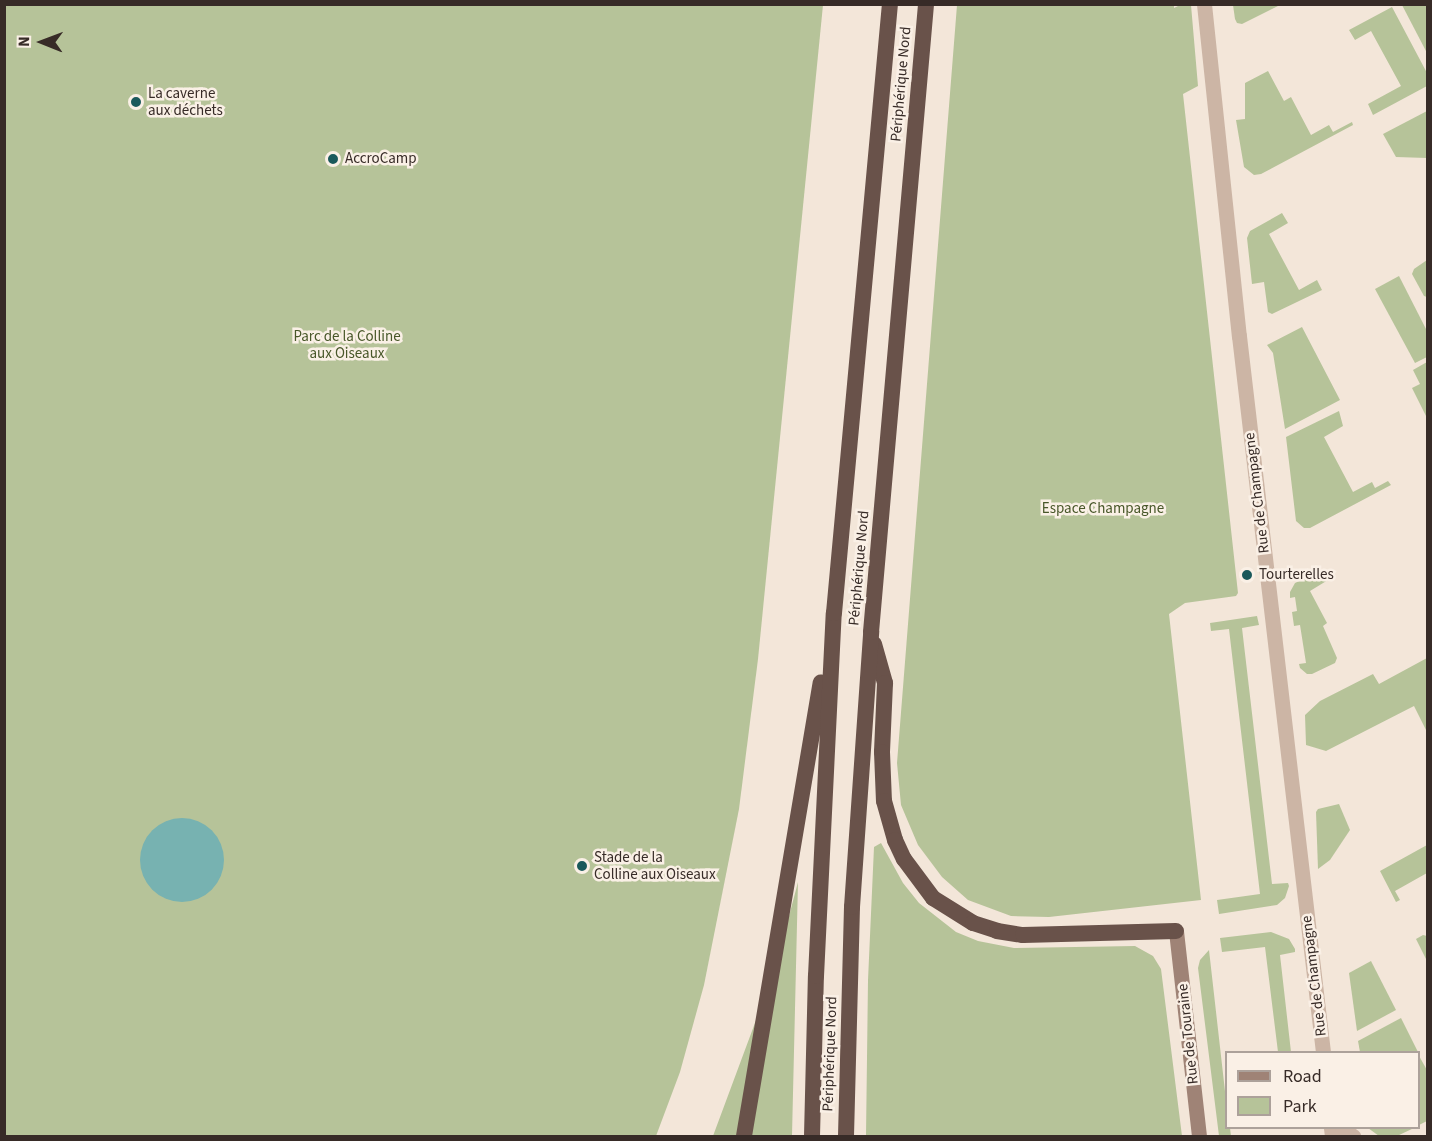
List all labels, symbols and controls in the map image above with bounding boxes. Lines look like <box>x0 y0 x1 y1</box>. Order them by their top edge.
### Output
north arrow <box>12 12 72 72</box>
street label: Périphérique Nord <box>887 26 915 142</box>
text: N <box>13 36 35 47</box>
place label: La caverne aux déchets <box>148 84 223 119</box>
marker: La caverne aux déchets <box>129 95 143 109</box>
place label: AccroCamp <box>345 150 417 168</box>
marker: AccroCamp <box>326 152 340 166</box>
park label: Parc de la Colline aux Oiseaux <box>293 327 401 362</box>
street label: Rue de Champagne <box>1241 432 1273 554</box>
park label: Espace Champagne <box>1042 500 1164 518</box>
street label: Périphérique Nord <box>845 510 873 626</box>
place label: Tourterelles <box>1259 566 1334 584</box>
marker: Tourterelles <box>1240 568 1254 582</box>
place label: Stade de la Colline aux Oiseaux <box>594 848 716 883</box>
marker: Stade de la Colline aux Oiseaux <box>575 859 589 873</box>
street label: Rue de Champagne <box>1298 915 1330 1037</box>
street label: Rue de Touraine <box>1174 983 1202 1085</box>
street label: Périphérique Nord <box>819 996 841 1112</box>
legend <box>1225 1051 1420 1129</box>
text: Road <box>1283 1064 1322 1089</box>
text: Park <box>1283 1094 1317 1119</box>

